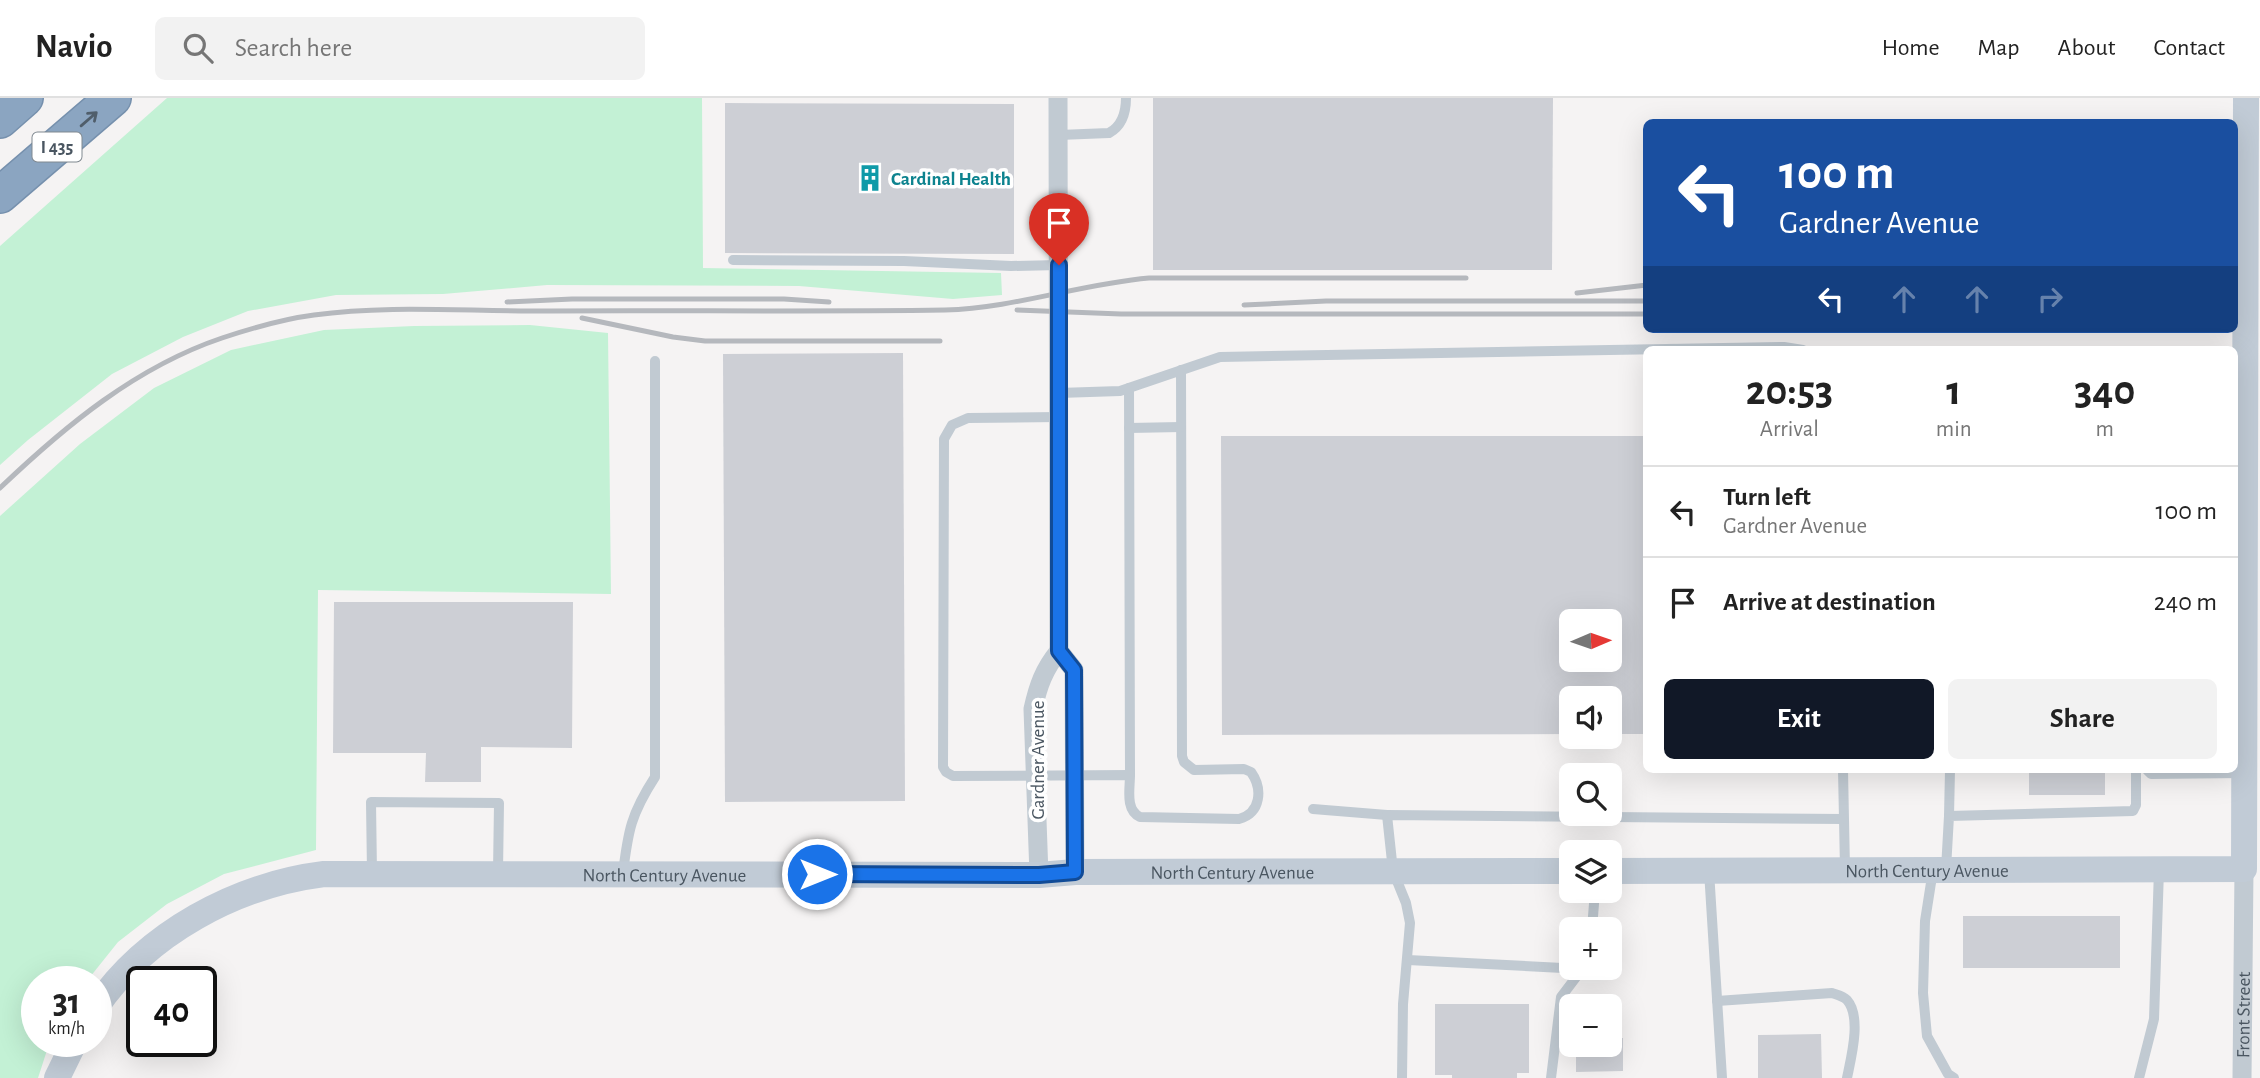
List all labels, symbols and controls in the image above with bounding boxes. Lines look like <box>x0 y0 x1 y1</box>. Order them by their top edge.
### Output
search box <box>155 17 645 80</box>
icon: search <box>179 29 217 67</box>
text: Navio <box>35 31 113 64</box>
text: Search here <box>235 35 352 61</box>
text: Home <box>1882 36 1940 60</box>
text: Map <box>1978 36 2020 60</box>
text: About <box>2058 36 2115 60</box>
text: Contact <box>2153 36 2225 60</box>
one-way arrow <box>80 111 98 127</box>
road number: I 435 <box>32 132 82 162</box>
icon: left <box>1664 147 1755 238</box>
text: 100 m <box>1779 149 1895 198</box>
building icon: Cardinal Health <box>855 163 885 193</box>
place label: Cardinal Health <box>891 170 1011 189</box>
pin <box>1029 193 1089 265</box>
icon: arrive <box>1040 204 1078 242</box>
text: Gardner Avenue <box>1779 207 1979 239</box>
icon: left <box>1812 280 1850 318</box>
icon: ahead <box>1885 280 1923 318</box>
icon: ahead <box>1958 280 1996 318</box>
icon: right <box>2031 280 2069 318</box>
text: 20:53 <box>1746 370 1833 412</box>
text: 1 <box>1946 370 1961 412</box>
text: 340 <box>2074 370 2135 412</box>
text: Arrival <box>1760 418 1819 441</box>
text: min <box>1936 418 1972 441</box>
text: m <box>2096 418 2114 441</box>
text: Turn left <box>1723 484 1811 510</box>
icon: left <box>1664 493 1702 531</box>
text: 100 m <box>2156 498 2217 524</box>
text: Gardner Avenue <box>1723 515 1867 538</box>
icon: arrive <box>1664 584 1702 622</box>
text: Arrive at destination <box>1723 589 1936 615</box>
text: 240 m <box>2154 589 2217 615</box>
north arrow <box>1559 609 1622 672</box>
map controls <box>1559 609 1622 1057</box>
button: Exit <box>1664 679 1934 759</box>
button: Share <box>1948 679 2217 759</box>
button: sound <box>1559 686 1622 749</box>
street label: Gardner Avenue <box>1029 701 1048 819</box>
button: search <box>1559 763 1622 826</box>
position arrow <box>780 837 854 911</box>
button: layers <box>1559 840 1622 903</box>
street label: North Century Avenue <box>1845 862 2009 881</box>
street label: North Century Avenue <box>1150 864 1314 883</box>
street label: North Century Avenue <box>583 866 746 886</box>
button: + <box>1559 917 1622 980</box>
speed limit sign: 40 <box>126 966 217 1057</box>
street label: Front Street <box>2234 972 2254 1058</box>
text: 31 <box>53 985 80 1020</box>
button: − <box>1559 994 1622 1057</box>
text: km/h <box>48 1020 85 1038</box>

